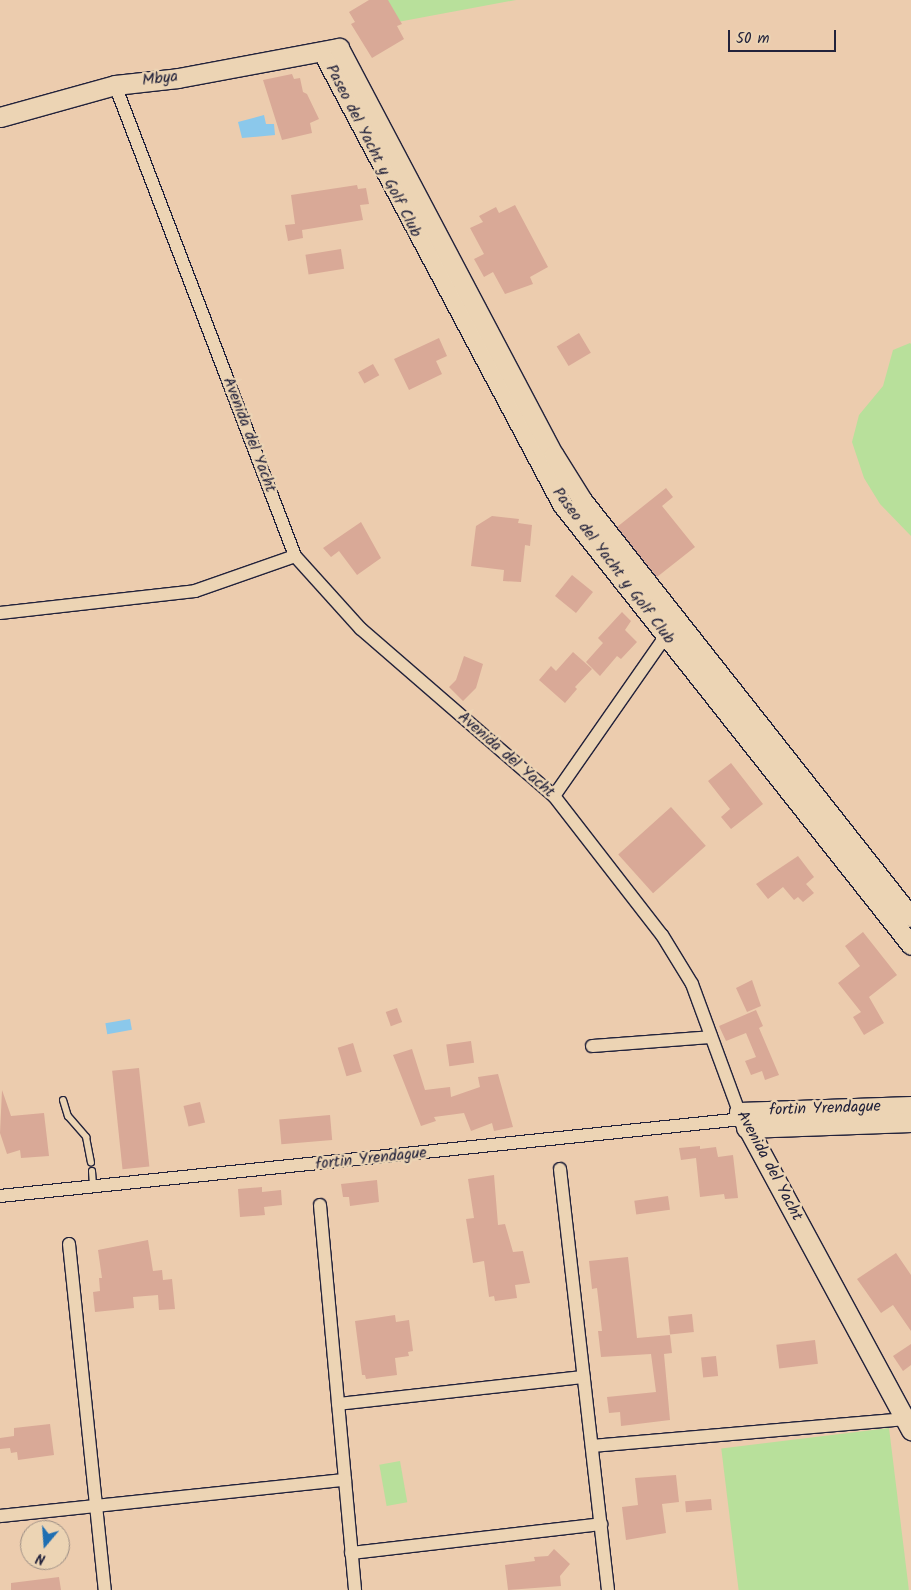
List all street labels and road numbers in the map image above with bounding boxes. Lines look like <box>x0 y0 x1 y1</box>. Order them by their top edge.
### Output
street label: Paseo del Yacht y Golf Club <box>321 61 425 241</box>
street label: Mbya <box>141 67 179 91</box>
street label: Avenida del Yacht <box>218 375 280 495</box>
street label: Paseo del Yacht y Golf Club <box>548 484 678 648</box>
street label: Avenida del Yacht <box>454 708 558 802</box>
street label: fortin Yrendague <box>769 1097 881 1121</box>
street label: Avenida del Yacht <box>732 1108 806 1224</box>
street label: fortin Yrendague <box>314 1144 428 1174</box>

